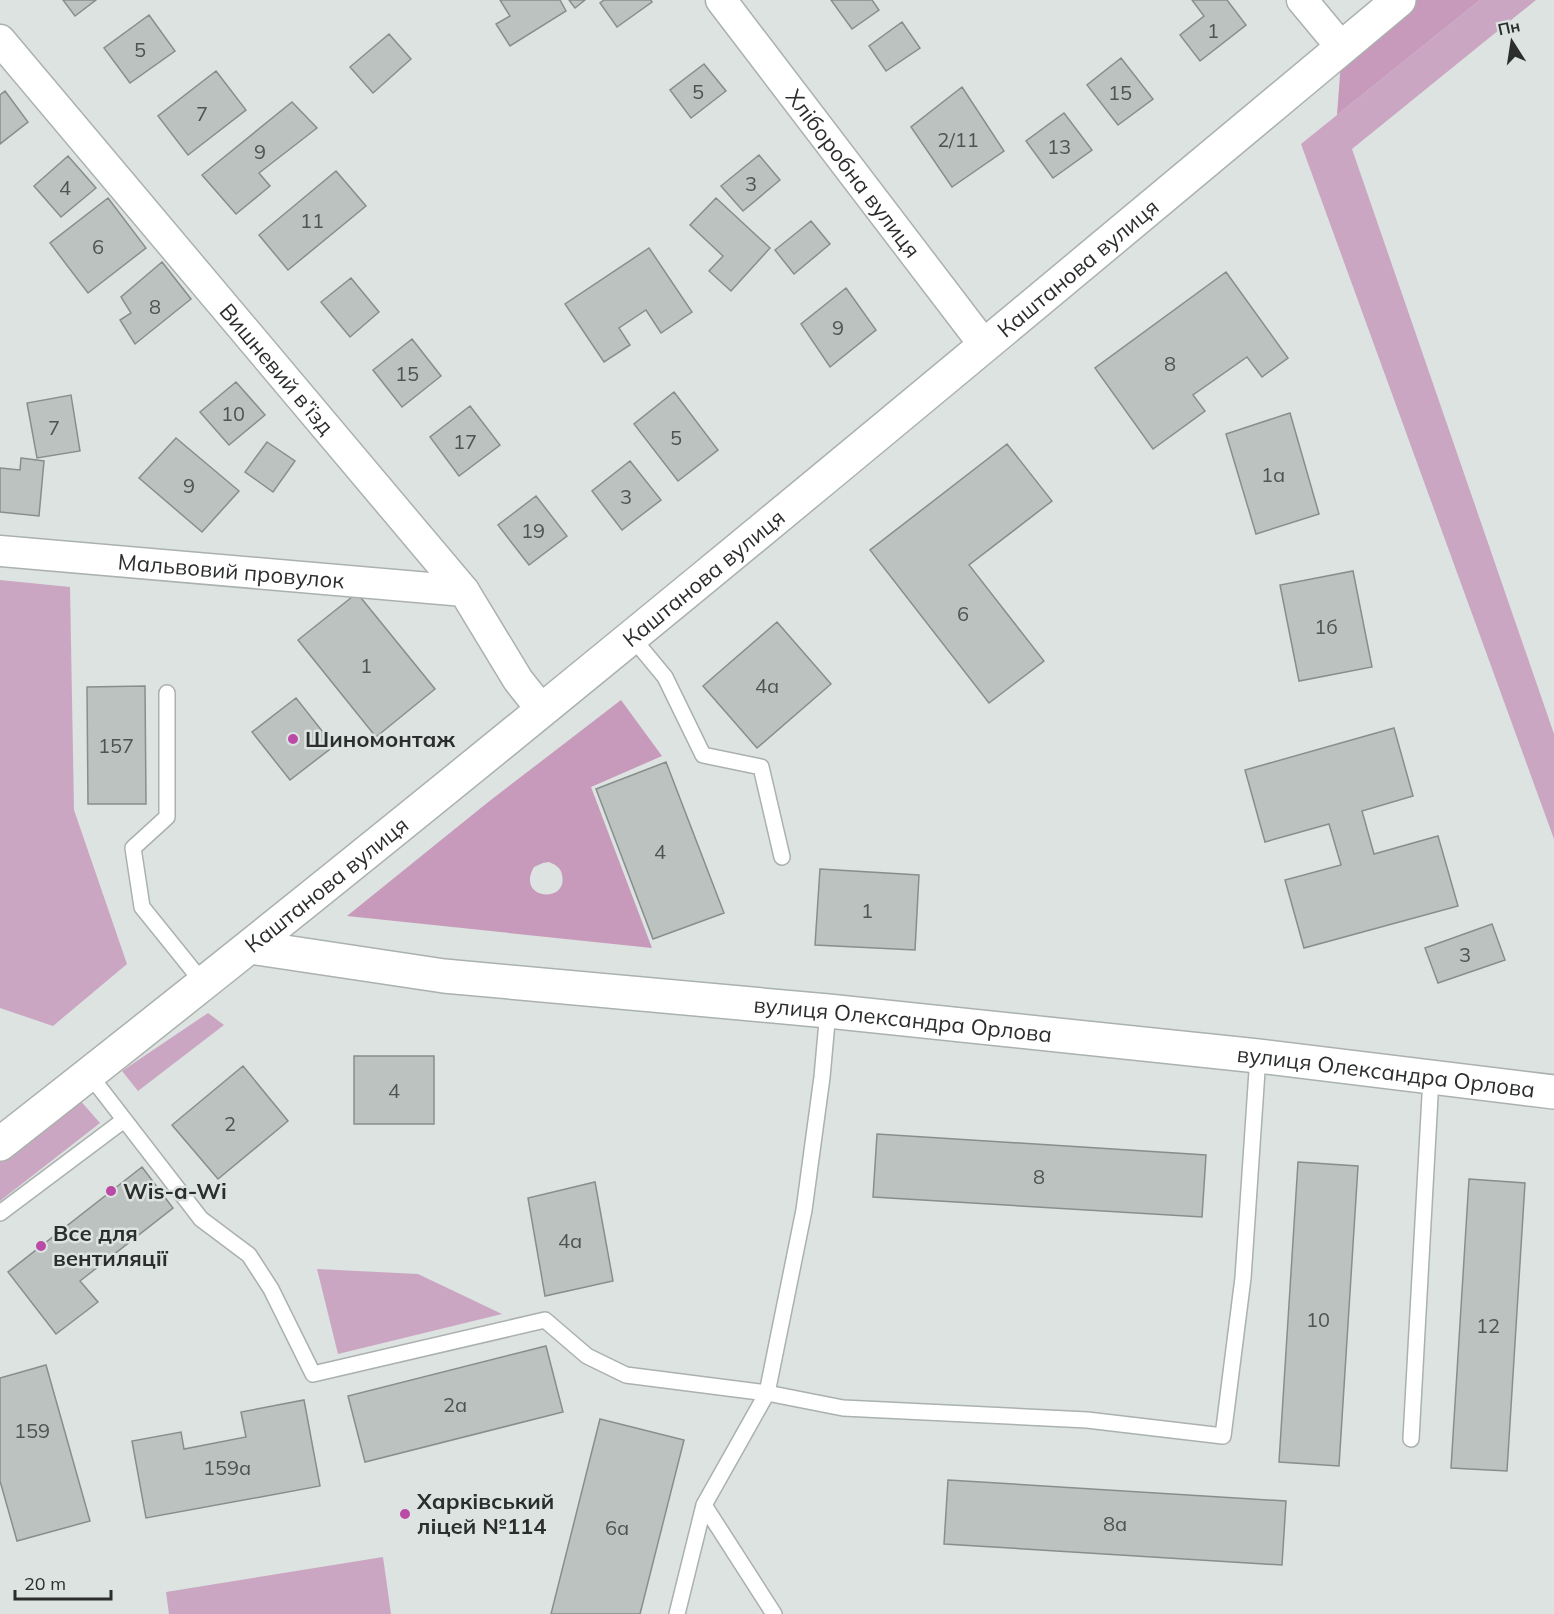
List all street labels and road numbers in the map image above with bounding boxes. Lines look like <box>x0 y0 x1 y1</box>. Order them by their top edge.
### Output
street label: Хліборобна вулиця <box>780 83 926 263</box>
street label: Каштанова вулиця <box>991 193 1164 343</box>
street label: Вишневий в’їзд <box>214 297 340 440</box>
street label: Каштанова вулиця <box>617 503 790 653</box>
street label: Мальвовий провулок <box>117 547 346 595</box>
street label: Каштанова вулиця <box>239 811 414 959</box>
street label: вулиця Олександра Орлова <box>752 990 1053 1048</box>
street label: вулиця Олександра Орлова <box>1236 1040 1536 1104</box>

